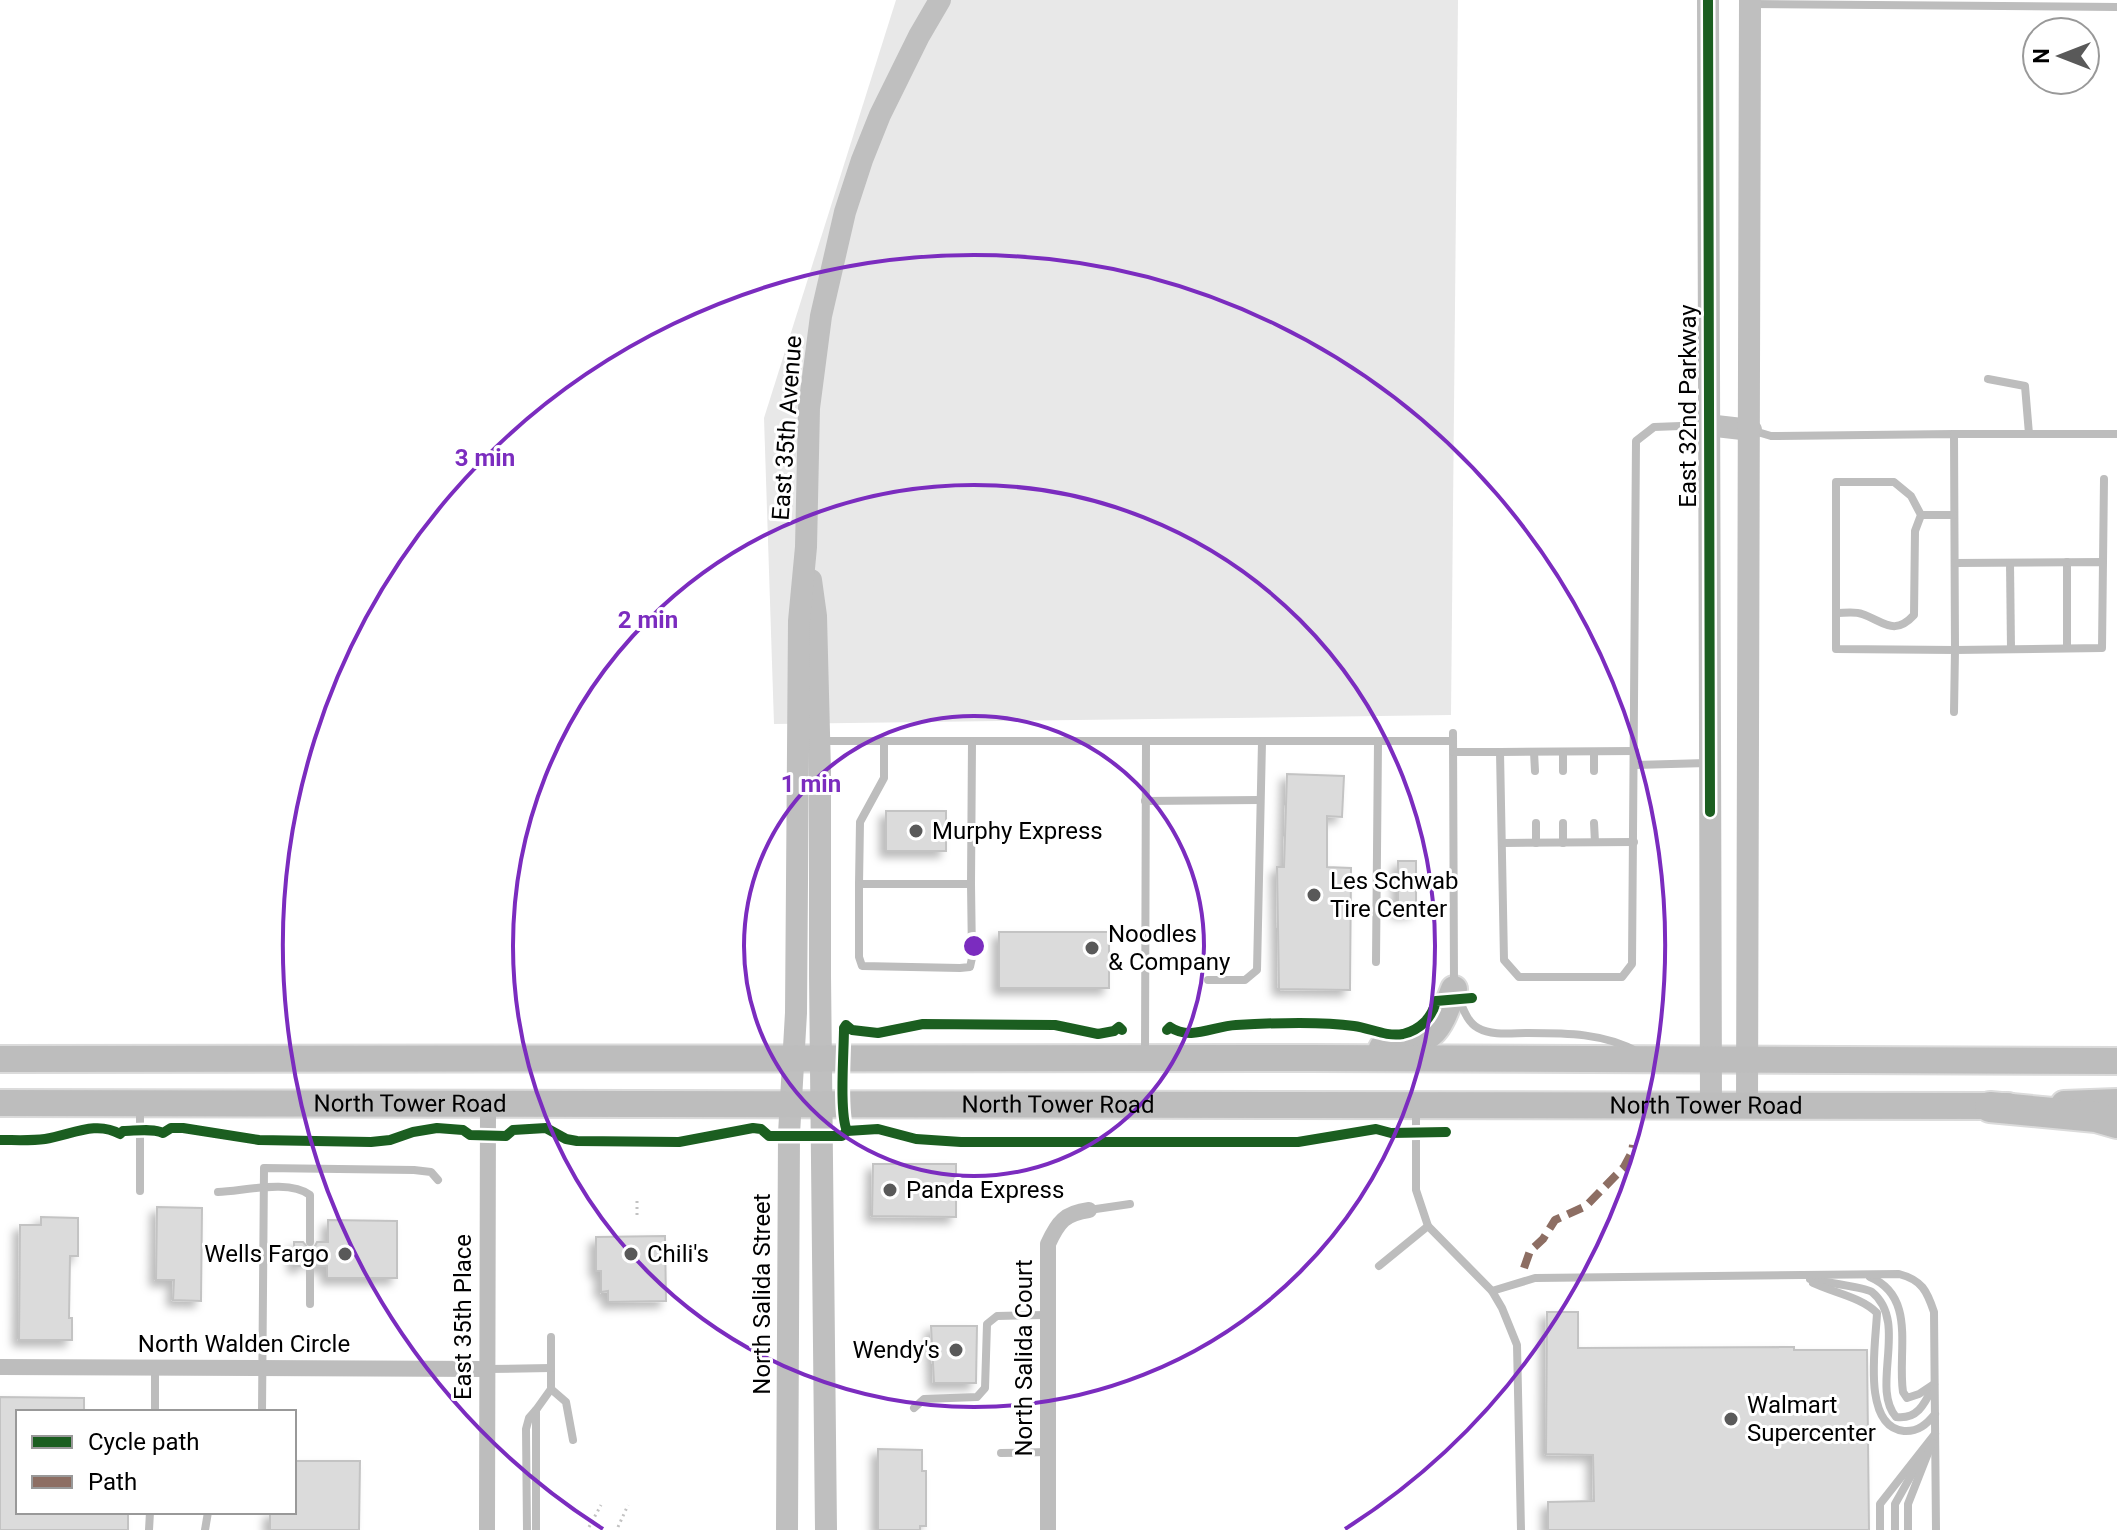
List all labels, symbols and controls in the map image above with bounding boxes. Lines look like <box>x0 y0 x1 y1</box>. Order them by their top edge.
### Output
north arrow <box>2021 16 2101 96</box>
text: N <box>2029 48 2054 64</box>
street label: East 32nd Parkway <box>1674 304 1702 508</box>
street label: East 35th Avenue <box>767 335 807 521</box>
text: 3 min <box>455 444 515 472</box>
text: 2 min <box>618 606 678 634</box>
text: 1 min <box>781 770 841 798</box>
place label: Murphy Express <box>932 817 1103 845</box>
marker: Murphy Express <box>907 822 925 840</box>
place label: Les Schwab Tire Center <box>1330 867 1459 923</box>
marker: Les Schwab Tire Center <box>1305 886 1323 904</box>
place label: Noodles & Company <box>1108 920 1231 976</box>
centre of rings <box>960 932 988 960</box>
marker: Noodles & Company <box>1083 939 1101 957</box>
street label: North Tower Road <box>314 1089 506 1118</box>
street label: North Tower Road <box>962 1090 1154 1119</box>
street label: North Tower Road <box>1610 1091 1802 1120</box>
place label: Panda Express <box>906 1176 1064 1204</box>
marker: Panda Express <box>881 1181 899 1199</box>
street label: North Salida Street <box>748 1193 776 1395</box>
street label: East 35th Place <box>449 1234 477 1400</box>
place label: Wells Fargo <box>204 1240 329 1268</box>
place label: Chili's <box>647 1240 709 1268</box>
marker: Wells Fargo <box>336 1245 354 1263</box>
marker: Chili's <box>622 1245 640 1263</box>
street label: North Salida Court <box>1010 1259 1038 1457</box>
street label: North Walden Circle <box>138 1330 350 1358</box>
place label: Wendy's <box>852 1336 940 1364</box>
marker: Wendy's <box>947 1341 965 1359</box>
place label: Walmart Supercenter <box>1747 1391 1876 1447</box>
legend <box>16 1410 296 1514</box>
marker: Walmart Supercenter <box>1722 1410 1740 1428</box>
text: Cycle path <box>88 1428 200 1456</box>
text: Path <box>88 1468 137 1496</box>

